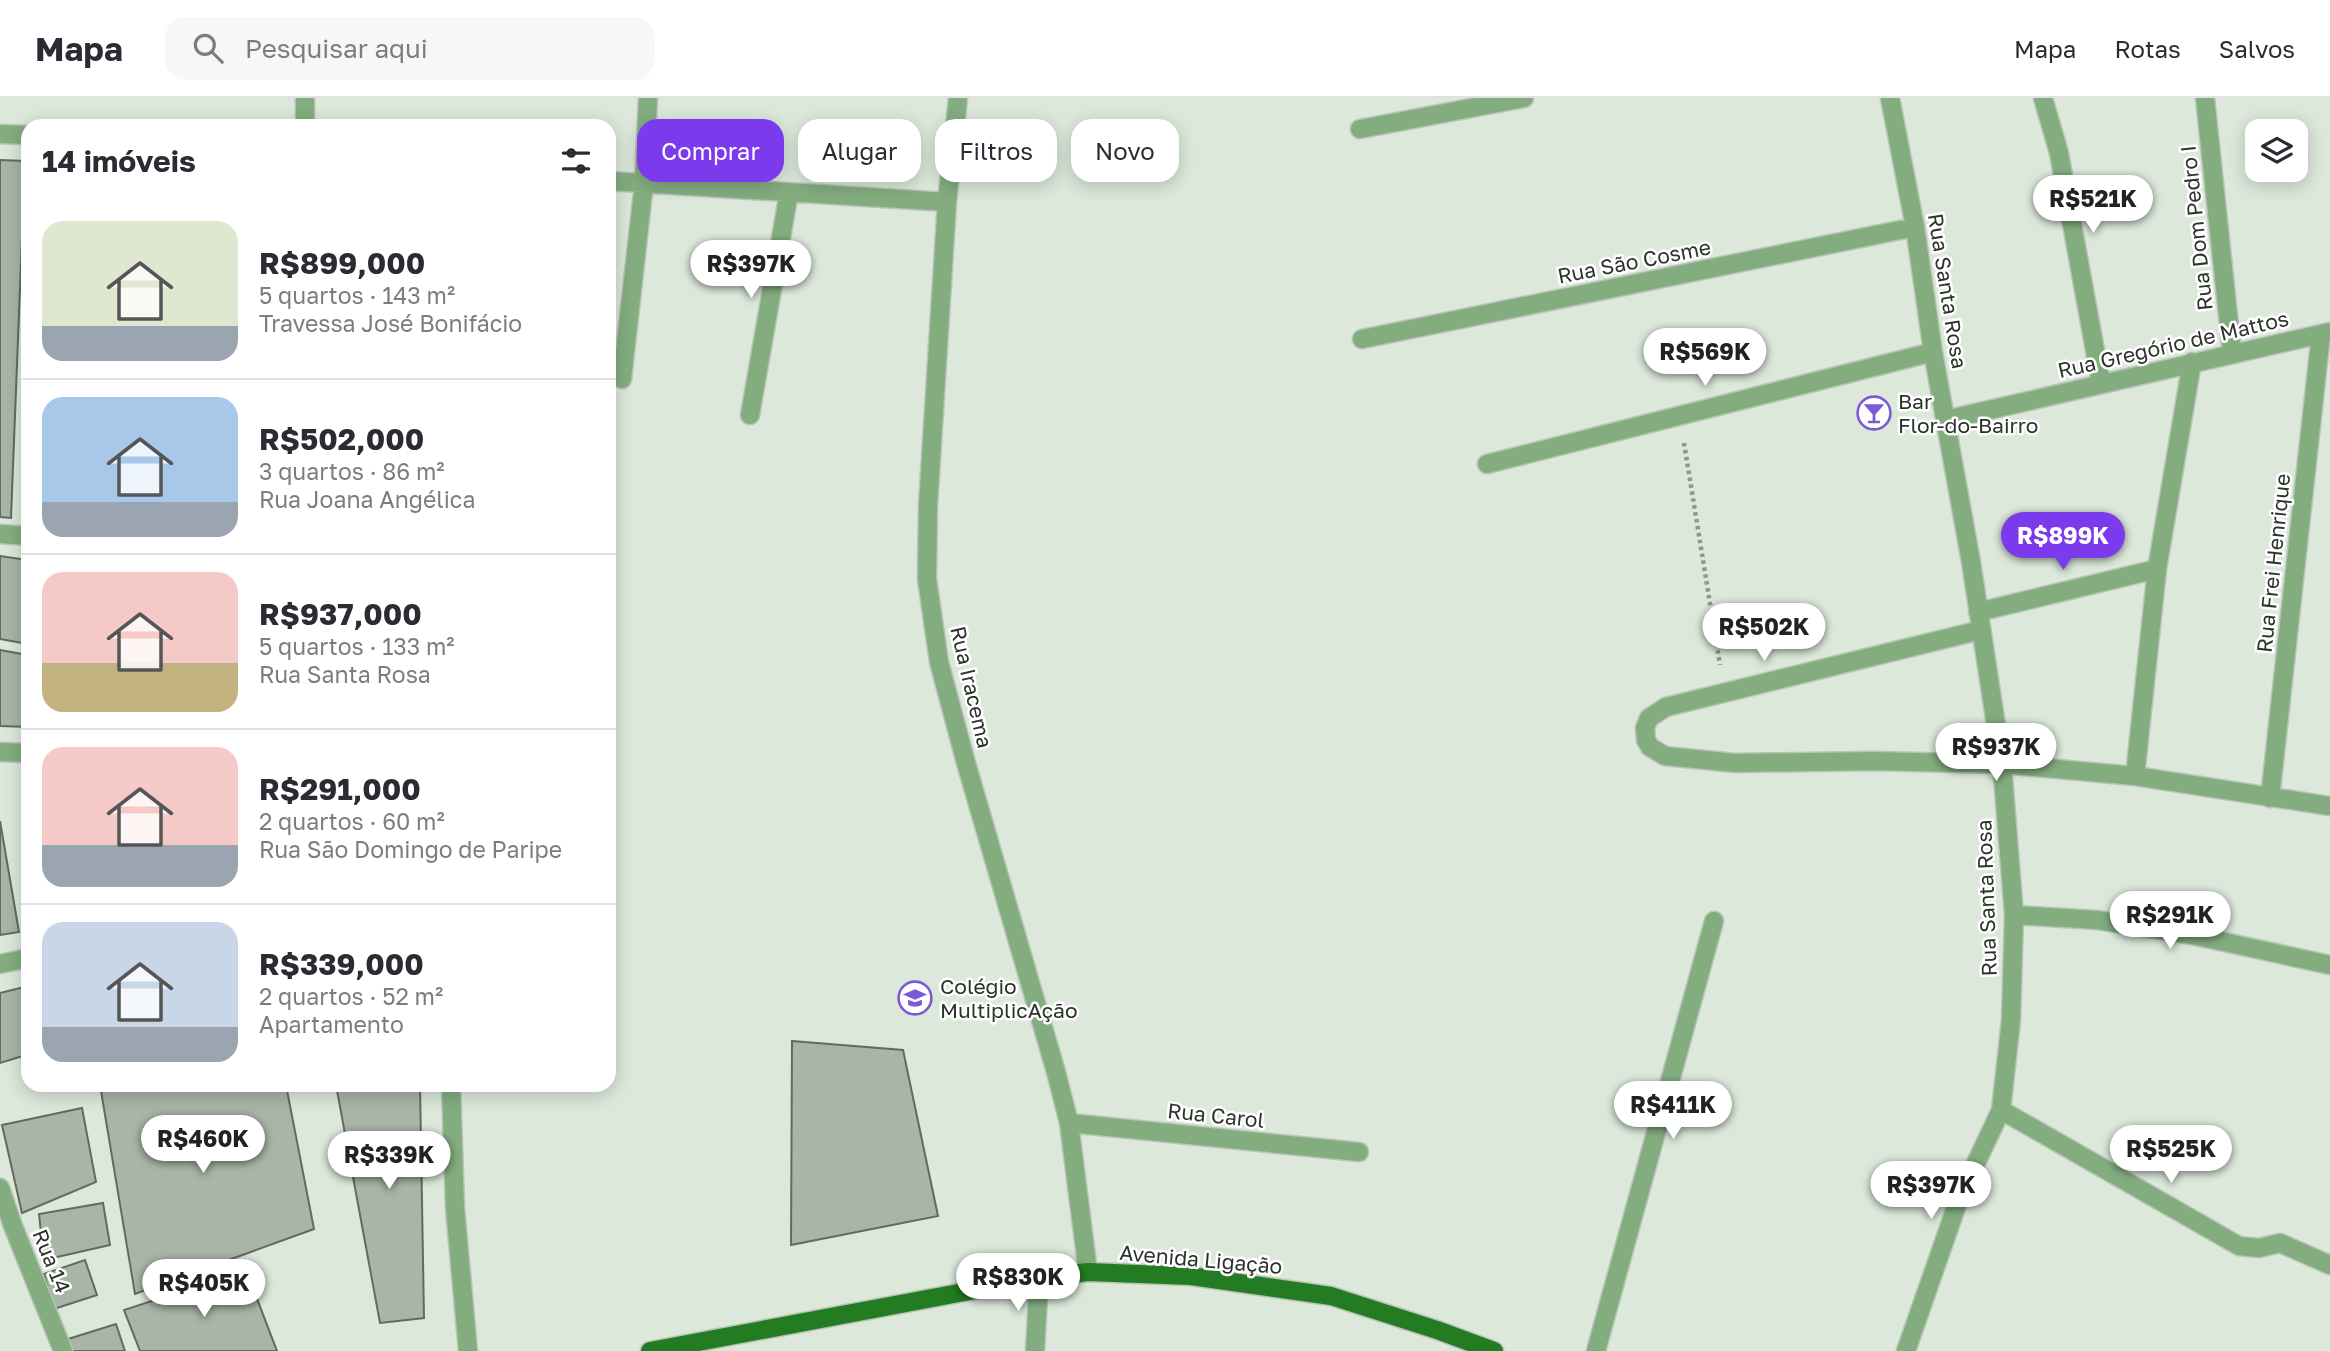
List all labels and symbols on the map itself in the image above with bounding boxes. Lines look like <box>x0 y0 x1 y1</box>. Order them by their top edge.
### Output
street label: Rua Dom Pedro I <box>2174 144 2218 312</box>
pin: R$521K <box>2036 176 2150 235</box>
street label: Rua Santa Rosa <box>1923 211 1973 371</box>
street label: Rua São Cosme <box>1555 233 1713 289</box>
pin: R$397K <box>694 240 808 300</box>
street label: Rua Gregório de Mattos <box>2055 305 2291 383</box>
pin: R$569K <box>1648 328 1762 388</box>
place label: Bar Flor-do-Bairro <box>1898 388 2038 438</box>
bar icon: Bar Flor-do-Bairro <box>1855 394 1893 432</box>
street label: Rua Frei Henrique <box>2251 472 2295 654</box>
pin: R$899K <box>2006 512 2120 572</box>
pin: R$502K <box>1707 603 1821 663</box>
street label: Rua Iracema <box>945 624 999 750</box>
pin: R$937K <box>1939 724 2053 783</box>
street label: Rua Santa Rosa <box>1970 819 2002 977</box>
pin: R$291K <box>2113 892 2227 951</box>
place label: Colégio MultiplicAção <box>940 973 1078 1023</box>
school or university icon: Colégio MultiplicAção <box>896 979 934 1017</box>
pin: R$411K <box>1616 1082 1730 1141</box>
street label: Rua Carol <box>1166 1097 1266 1133</box>
pin: R$460K <box>146 1116 260 1175</box>
pin: R$525K <box>2114 1126 2228 1185</box>
pin: R$339K <box>332 1132 446 1191</box>
pin: R$397K <box>1874 1162 1988 1221</box>
street label: Rua 14 <box>27 1225 77 1297</box>
street label: Avenida Ligação <box>1119 1239 1283 1279</box>
pin: R$830K <box>961 1254 1075 1313</box>
pin: R$405K <box>147 1260 261 1319</box>

